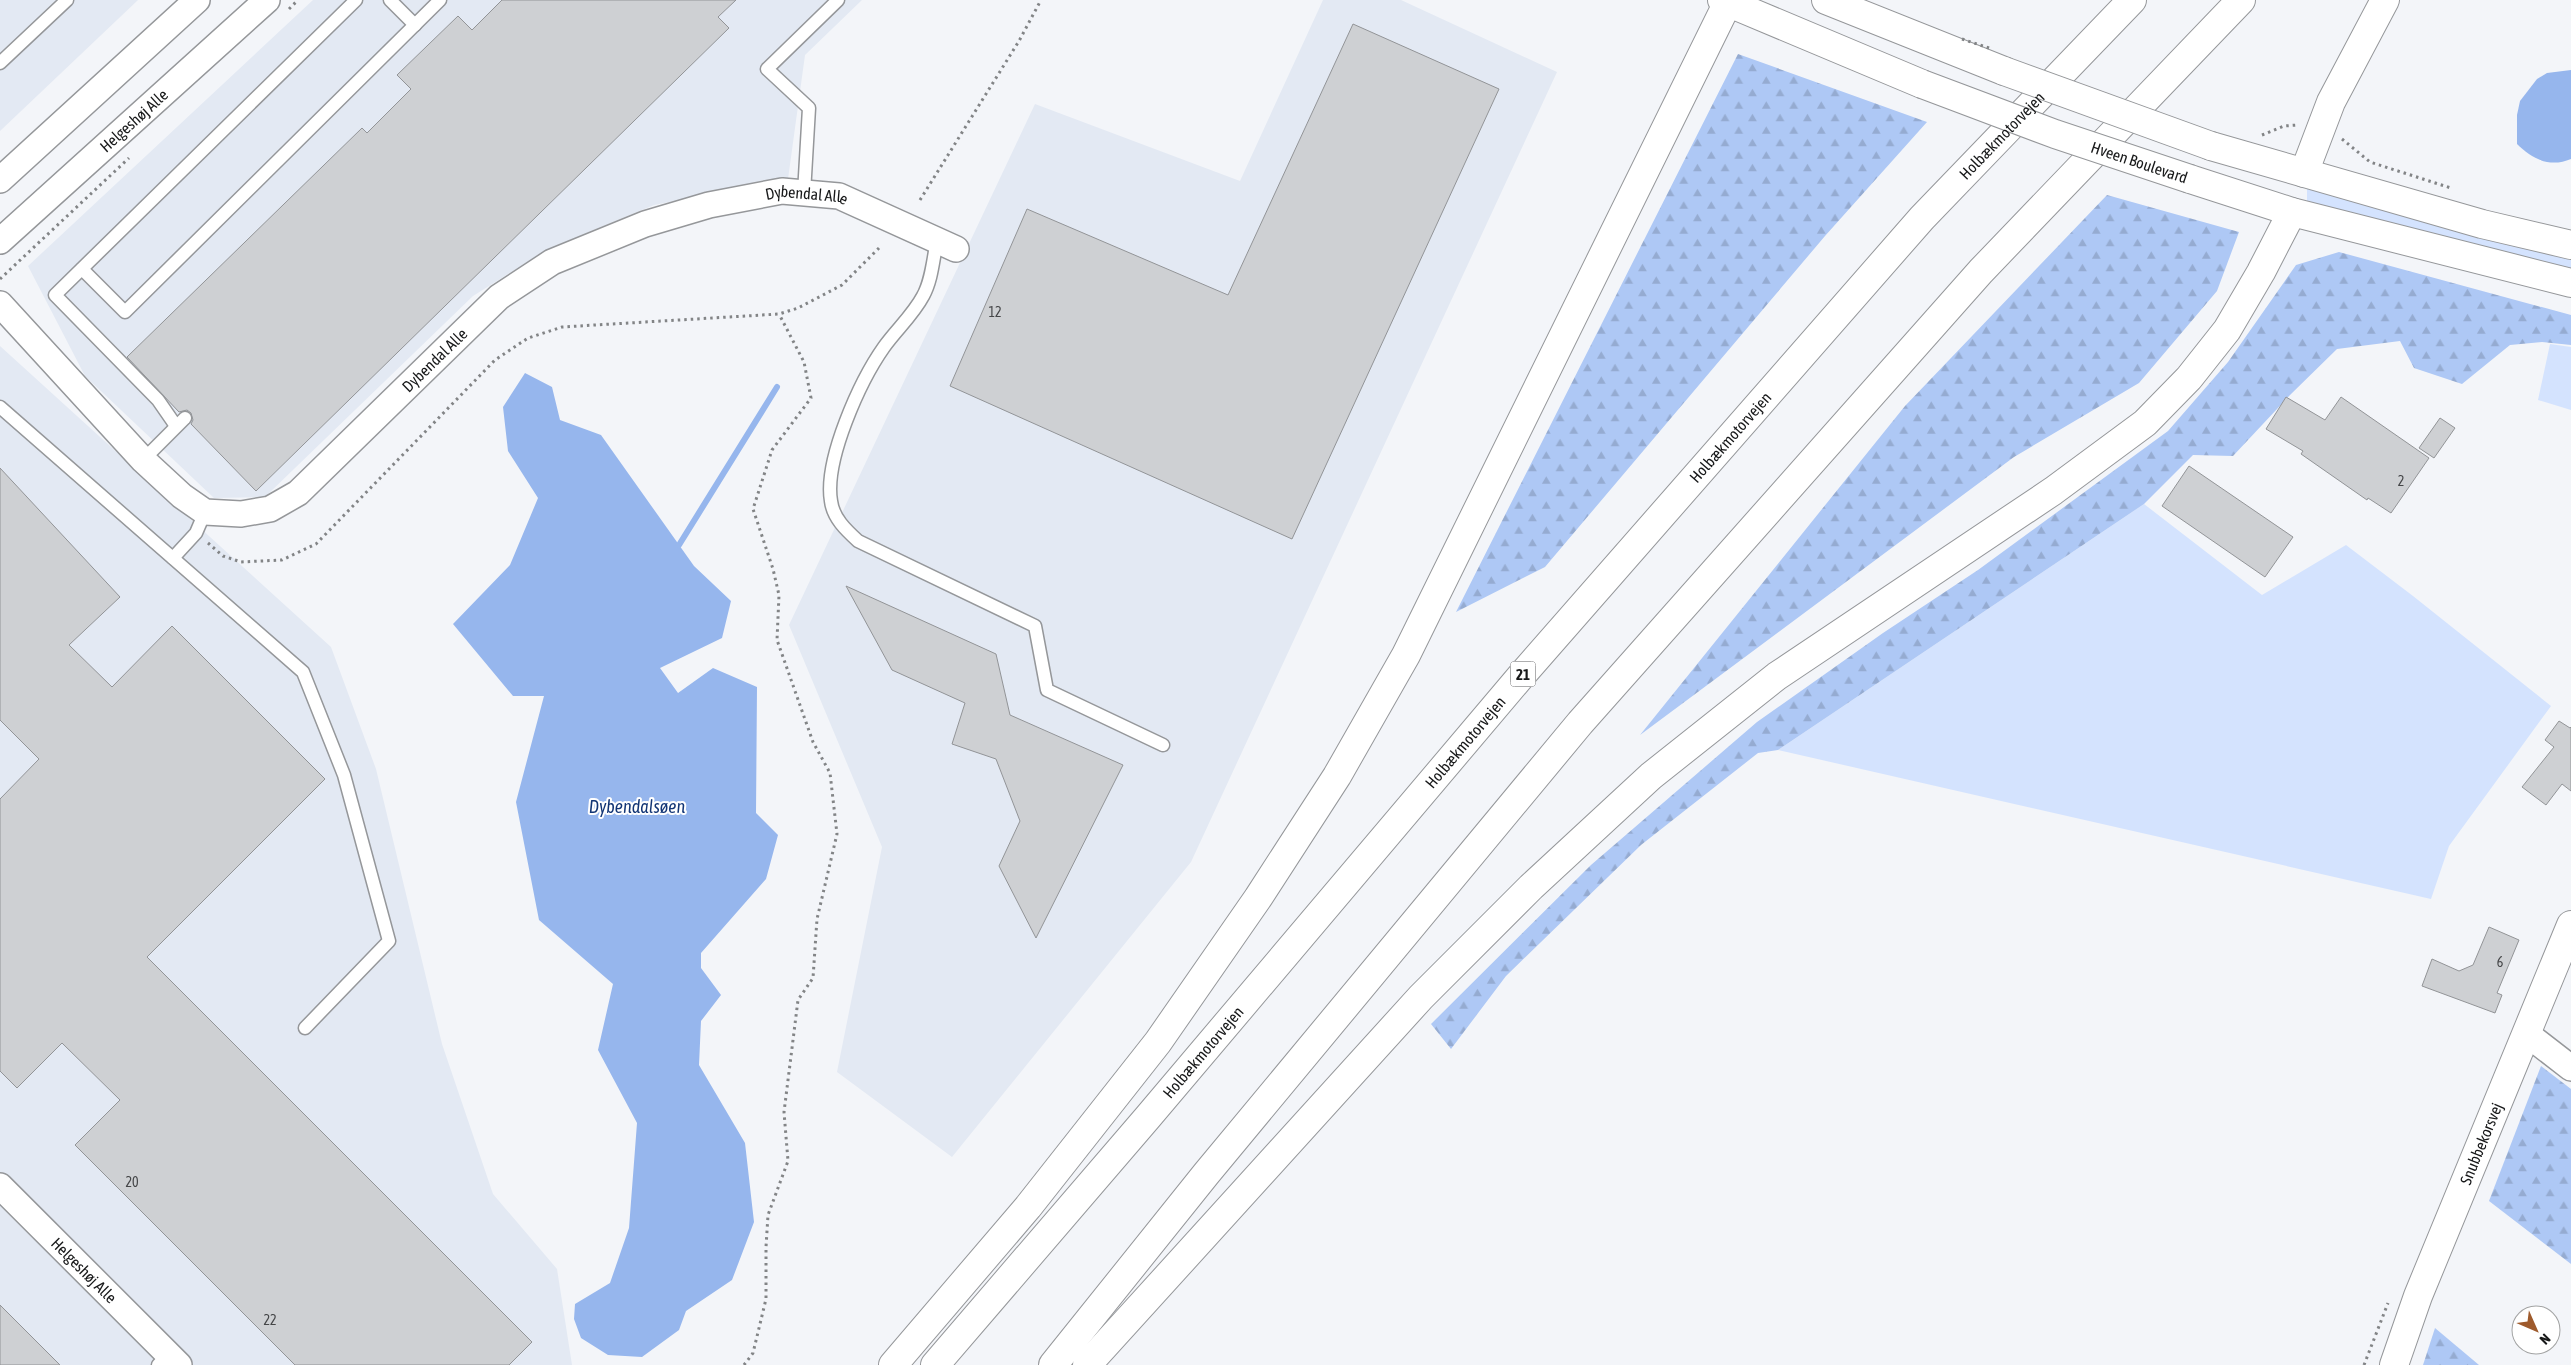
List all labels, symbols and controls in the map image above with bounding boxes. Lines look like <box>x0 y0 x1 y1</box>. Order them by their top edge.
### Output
street label: Helgeshøj Alle <box>96 85 171 155</box>
street label: Holbækmotorvejen <box>1955 88 2048 183</box>
street label: Hveen Boulevard <box>2089 138 2190 187</box>
street label: Dybendal Alle <box>764 182 851 208</box>
house number: 12 <box>988 304 1002 320</box>
street label: Dybendal Alle <box>398 325 470 395</box>
street label: Holbækmotorvejen <box>1686 388 1775 486</box>
house number: 2 <box>2398 473 2404 489</box>
road number: 21 <box>1510 662 1536 686</box>
street label: Holbækmotorvejen <box>1421 693 1509 792</box>
water label: Dybendalsøen <box>589 796 685 817</box>
house number: 6 <box>2497 954 2504 970</box>
street label: Holbækmotorvejen <box>1159 1003 1247 1101</box>
street label: Snubbekorsvej <box>2456 1100 2507 1187</box>
house number: 20 <box>125 1174 139 1190</box>
street label: Helgeshøj Alle <box>48 1234 120 1306</box>
north arrow <box>2511 1305 2561 1355</box>
house number: 22 <box>263 1312 277 1328</box>
text: N <box>2537 1331 2554 1348</box>

